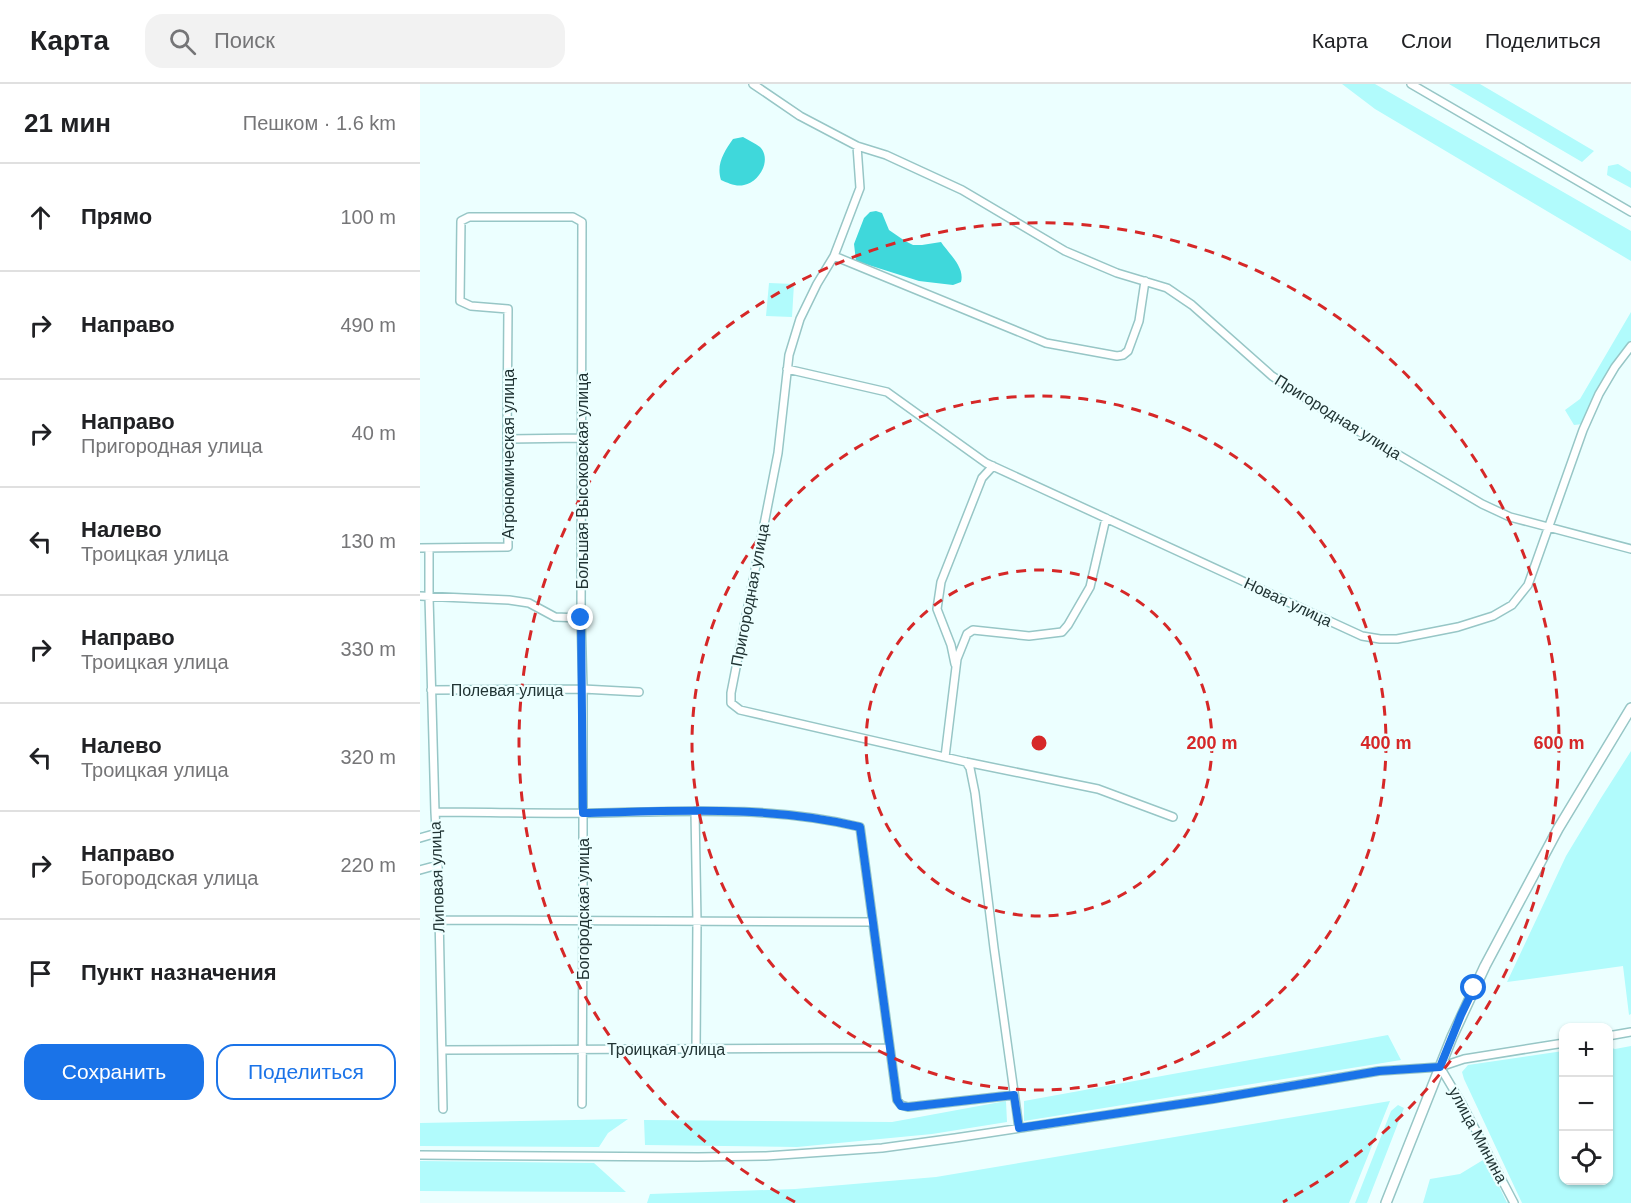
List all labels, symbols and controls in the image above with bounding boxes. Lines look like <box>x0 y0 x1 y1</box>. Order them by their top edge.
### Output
search box <box>145 14 565 68</box>
text: Карта <box>30 25 109 56</box>
icon: search <box>166 25 199 58</box>
text: Поиск <box>214 28 275 53</box>
text: Карта <box>1312 29 1368 52</box>
text: Слои <box>1401 29 1452 52</box>
text: Поделиться <box>1485 29 1601 52</box>
text: 21 мин <box>24 108 111 138</box>
text: Пешком · 1.6 km <box>243 112 396 134</box>
icon: ahead <box>24 201 57 234</box>
text: Прямо <box>81 204 152 229</box>
text: 100 m <box>340 206 396 228</box>
icon: right <box>24 309 57 342</box>
text: Направо <box>81 312 175 337</box>
text: 490 m <box>340 314 396 336</box>
street label: Агрономическая улица <box>500 369 517 539</box>
street label: Пригородная улица <box>1272 371 1404 463</box>
street label: Большая Высоковская улица <box>574 373 591 589</box>
text: Направо <box>81 409 175 434</box>
icon: right <box>24 417 57 450</box>
text: 40 m <box>352 422 396 444</box>
text: Пригородная улица <box>81 435 263 457</box>
text: Налево <box>81 517 162 542</box>
street label: Пригородная улица <box>728 522 772 668</box>
icon: left <box>24 525 57 558</box>
text: 130 m <box>340 530 396 552</box>
text: Троицкая улица <box>81 543 229 565</box>
street label: Новая улица <box>1241 574 1335 630</box>
route end <box>567 604 593 630</box>
text: Направо <box>81 625 175 650</box>
icon: right <box>24 633 57 666</box>
text: 330 m <box>340 638 396 660</box>
text: Троицкая улица <box>81 651 229 673</box>
street label: Полевая улица <box>451 682 563 699</box>
text: Налево <box>81 733 162 758</box>
centre of rings <box>1029 733 1049 753</box>
text: 200 m <box>1186 733 1238 753</box>
text: 400 m <box>1360 733 1412 753</box>
text: 600 m <box>1533 733 1585 753</box>
icon: left <box>24 741 57 774</box>
text: 320 m <box>340 746 396 768</box>
text: Троицкая улица <box>81 759 229 781</box>
street label: Липовая улица <box>427 821 447 933</box>
street label: Богородская улица <box>575 838 592 980</box>
text: Направо <box>81 841 175 866</box>
icon: right <box>24 849 57 882</box>
text: 220 m <box>340 854 396 876</box>
text: Богородская улица <box>81 867 258 889</box>
icon: arrive <box>24 957 57 990</box>
text: Пункт назначения <box>81 960 277 985</box>
route start <box>1460 974 1486 1000</box>
map controls <box>1559 1023 1613 1185</box>
button: + <box>1559 1023 1613 1077</box>
street label: Троицкая улица <box>607 1041 725 1058</box>
button: Сохранить <box>24 1044 204 1100</box>
button: Поделиться <box>216 1044 396 1100</box>
button: − <box>1559 1077 1613 1131</box>
street label: улица Минина <box>1446 1084 1510 1186</box>
button: locate <box>1559 1131 1613 1185</box>

